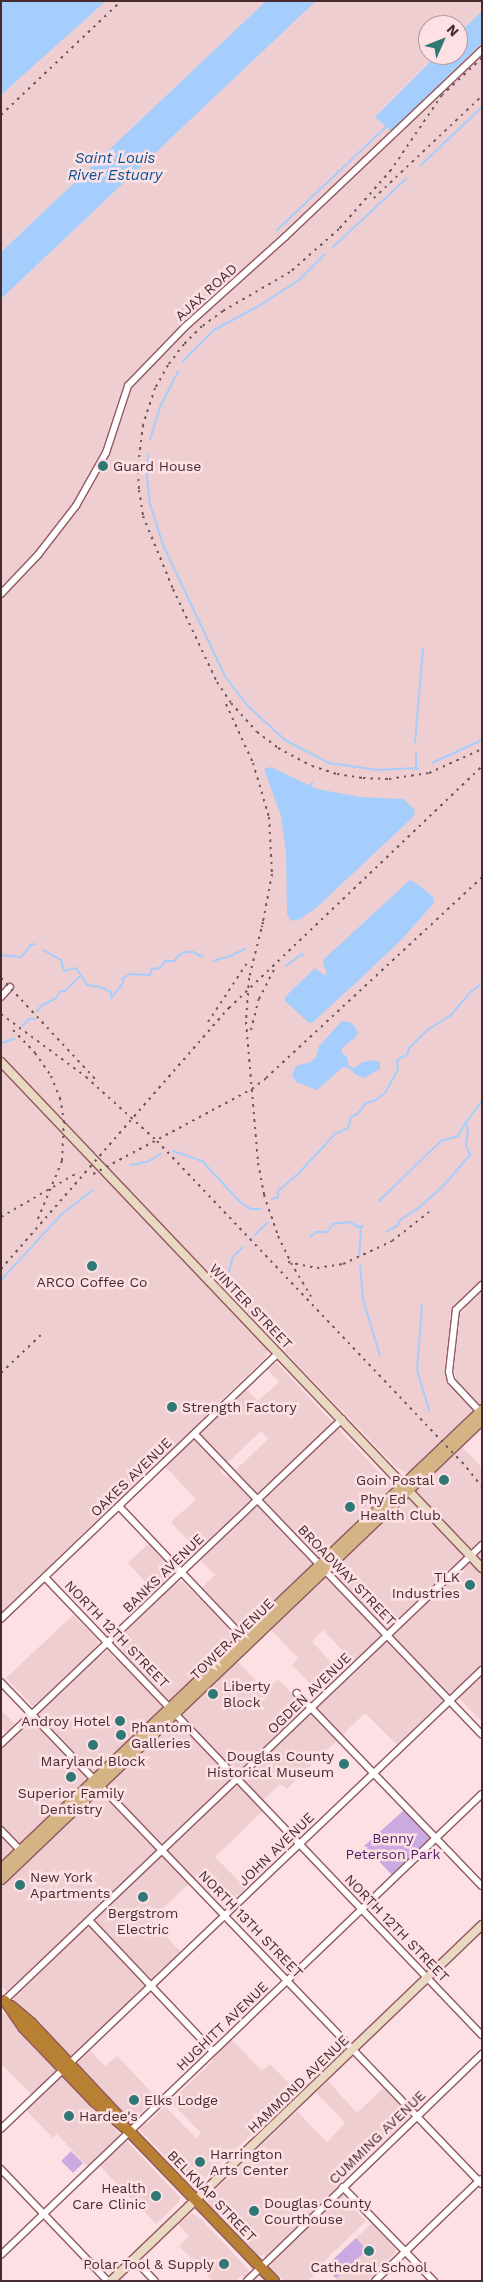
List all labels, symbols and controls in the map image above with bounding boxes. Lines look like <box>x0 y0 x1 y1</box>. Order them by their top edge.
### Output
north arrow <box>418 15 468 65</box>
text: N <box>444 21 462 40</box>
water label: Saint Louis River Estuary <box>67 149 163 184</box>
street label: AJAX ROAD <box>172 260 240 324</box>
place label: Guard House <box>113 458 201 474</box>
marker: Guard House <box>97 460 109 472</box>
marker: ARCO Coffee Co <box>86 1260 98 1272</box>
street label: WINTER STREET <box>206 1260 296 1352</box>
place label: ARCO Coffee Co <box>37 1274 147 1290</box>
place label: Strength Factory <box>182 1399 297 1415</box>
marker: Strength Factory <box>166 1401 178 1413</box>
street label: OAKES AVENUE <box>87 1434 175 1520</box>
place label: Goin Postal <box>356 1472 434 1488</box>
marker: Goin Postal <box>438 1474 450 1486</box>
place label: Phy Ed Health Club <box>360 1491 441 1524</box>
marker: Phy Ed Health Club <box>344 1501 356 1513</box>
street label: BROADWAY STREET <box>294 1521 400 1629</box>
street label: BANKS AVENUE <box>119 1530 207 1616</box>
place label: TLK Industries <box>392 1569 460 1601</box>
street label: NORTH 12TH STREET <box>61 1577 173 1691</box>
marker: TLK Industries <box>464 1579 476 1591</box>
street label: TOWER AVENUE <box>186 1595 278 1683</box>
street label: OGDEN AVENUE <box>264 1649 354 1737</box>
place label: Liberty Block <box>223 1678 270 1710</box>
marker: Liberty Block <box>207 1688 219 1700</box>
place label: Androy Hotel <box>21 1713 110 1729</box>
marker: Androy Hotel <box>114 1715 126 1727</box>
place label: Phantom Galleries <box>131 1719 192 1751</box>
marker: Phantom Galleries <box>115 1729 127 1741</box>
marker: Maryland Block <box>87 1739 99 1751</box>
place label: Douglas County Historical Museum <box>206 1748 334 1780</box>
place label: Maryland Block <box>41 1753 145 1769</box>
marker: Douglas County Historical Museum <box>338 1758 350 1770</box>
marker: Superior Family Dentistry <box>65 1771 77 1783</box>
place label: Superior Family Dentistry <box>18 1785 124 1818</box>
street label: JOHN AVENUE <box>234 1808 318 1890</box>
park label: Benny Peterson Park <box>346 1830 440 1862</box>
street label: NORTH 13TH STREET <box>195 1867 307 1981</box>
place label: New York Apartments <box>30 1869 110 1901</box>
street label: NORTH 12TH STREET <box>341 1871 453 1985</box>
marker: New York Apartments <box>14 1879 26 1891</box>
marker: Bergstrom Electric <box>137 1891 149 1903</box>
place label: Bergstrom Electric <box>108 1905 178 1938</box>
street label: HUGHITT AVENUE <box>172 1978 272 2074</box>
street label: HAMMOND AVENUE <box>244 2031 352 2137</box>
street label: CUMMING AVENUE <box>325 2086 429 2188</box>
place label: Elks Lodge <box>144 2092 218 2108</box>
marker: Elks Lodge <box>128 2094 140 2106</box>
place label: Hardee's <box>79 2108 138 2124</box>
marker: Hardee's <box>63 2110 75 2122</box>
place label: Harrington Arts Center <box>210 2146 288 2178</box>
street label: BELKNAP STREET <box>164 2147 260 2245</box>
marker: Harrington Arts Center <box>194 2156 206 2168</box>
place label: Health Care Clinic <box>72 2180 146 2212</box>
marker: Health Care Clinic <box>150 2190 162 2202</box>
place label: Douglas County Courthouse <box>264 2195 371 2228</box>
marker: Douglas County Courthouse <box>248 2205 260 2217</box>
marker: Cathedral School <box>363 2245 375 2257</box>
place label: Polar Tool & Supply <box>82 2256 214 2272</box>
marker: Polar Tool & Supply <box>218 2258 230 2270</box>
place label: Cathedral School <box>310 2259 428 2275</box>

